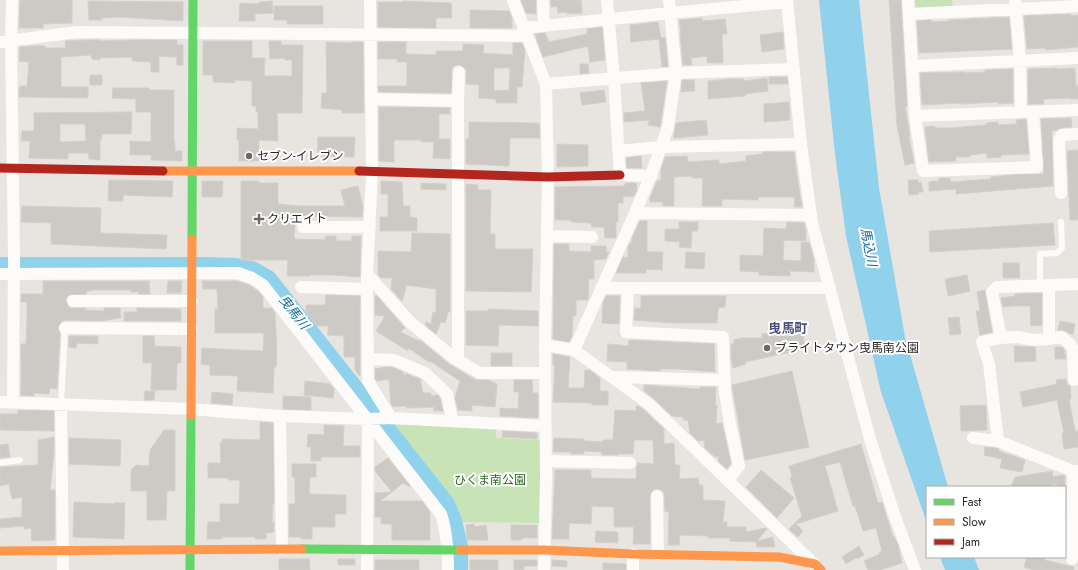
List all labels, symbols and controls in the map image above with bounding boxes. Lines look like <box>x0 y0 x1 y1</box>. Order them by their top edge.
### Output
place label: セブン-イレブン <box>257 147 344 165</box>
marker: セブン-イレブン <box>244 151 254 161</box>
place label: クリエイト <box>267 210 327 228</box>
marker: クリエイト <box>254 214 264 224</box>
water label: 馬込川 <box>856 226 882 270</box>
water label: 曳馬川 <box>275 291 315 335</box>
district label: 曳馬町 <box>768 319 808 338</box>
place label: ブライトタウン曳馬南公園 <box>775 339 919 357</box>
marker: ブライトタウン曳馬南公園 <box>762 343 772 353</box>
park label: ひくま南公園 <box>454 471 526 489</box>
legend <box>926 486 1066 558</box>
text: Fast <box>962 493 981 511</box>
text: Slow <box>962 513 987 531</box>
text: Jam <box>960 533 980 551</box>

